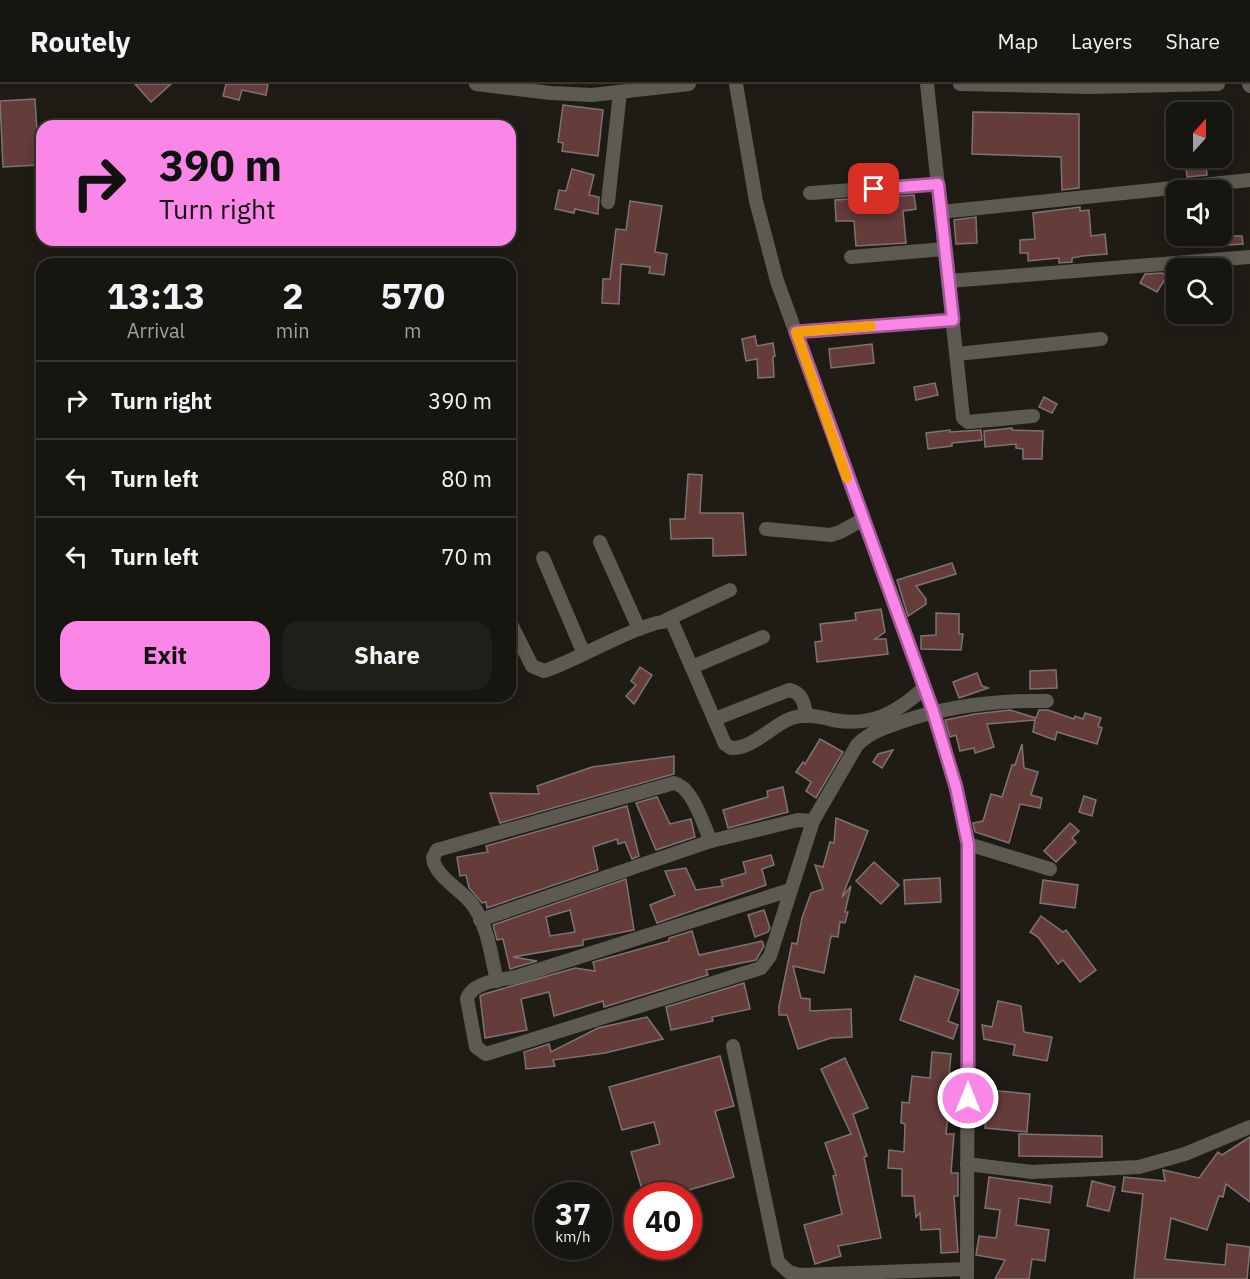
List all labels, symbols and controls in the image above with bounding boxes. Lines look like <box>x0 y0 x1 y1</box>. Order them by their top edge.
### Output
text: Routely <box>30 23 131 60</box>
text: Map <box>998 27 1038 55</box>
text: Layers <box>1071 27 1133 55</box>
text: Share <box>1166 27 1220 55</box>
north arrow <box>1166 102 1232 168</box>
map controls <box>1166 102 1232 324</box>
text: 390 m <box>159 138 282 193</box>
icon: right <box>60 144 138 222</box>
pin <box>848 163 899 214</box>
icon: arrive <box>857 172 890 205</box>
button: sound <box>1166 180 1232 246</box>
text: Turn right <box>159 191 276 226</box>
button: search <box>1166 258 1232 324</box>
text: 13:13 <box>107 272 205 319</box>
text: 2 <box>282 272 304 319</box>
text: 570 <box>380 272 445 319</box>
text: Arrival <box>127 317 185 344</box>
text: min <box>276 317 310 344</box>
text: m <box>404 317 422 344</box>
icon: right <box>60 384 93 417</box>
text: Turn right <box>111 386 212 415</box>
text: 390 m <box>428 386 492 415</box>
icon: left <box>60 462 93 495</box>
text: Turn left <box>111 464 199 493</box>
text: 80 m <box>441 464 492 493</box>
icon: left <box>60 540 93 573</box>
text: Turn left <box>111 542 199 571</box>
text: 70 m <box>441 542 492 571</box>
button: Exit <box>60 621 270 690</box>
button: Share <box>282 621 492 690</box>
position arrow <box>936 1066 1000 1130</box>
speed limit sign: 40 <box>624 1182 702 1260</box>
text: 37 <box>555 1194 591 1233</box>
text: km/h <box>555 1227 591 1246</box>

